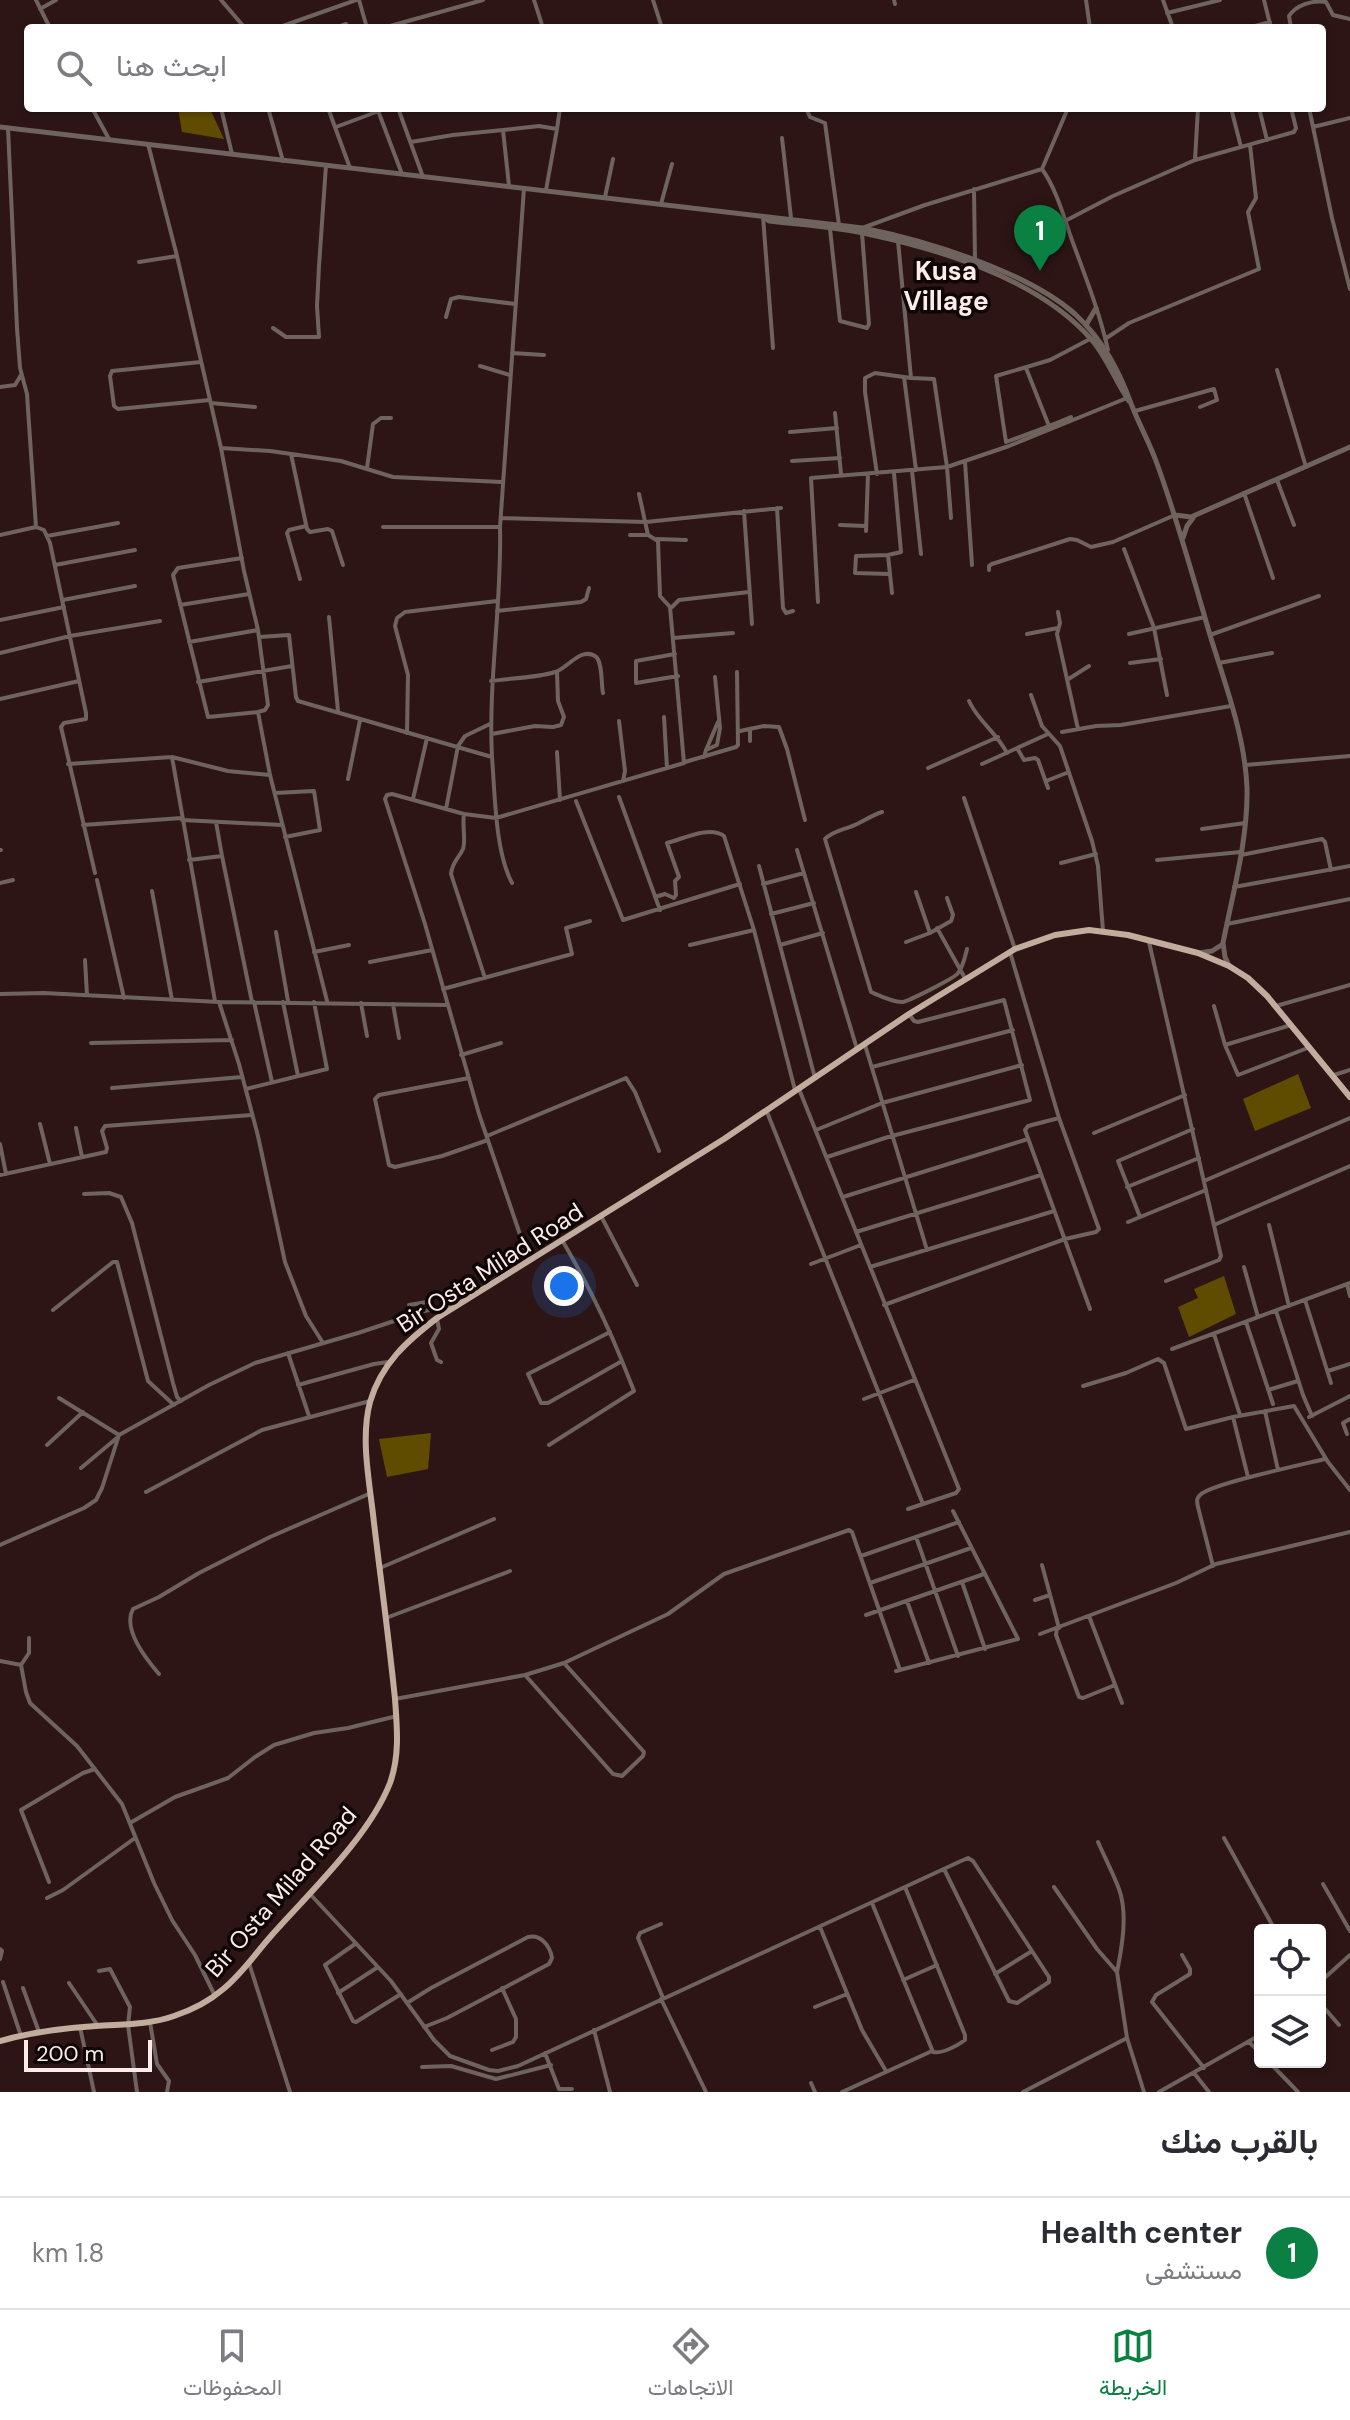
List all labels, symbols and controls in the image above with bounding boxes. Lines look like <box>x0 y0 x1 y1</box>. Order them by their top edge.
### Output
search box <box>24 24 1326 112</box>
icon: search <box>52 46 96 90</box>
text: ابحث هنا <box>116 46 227 85</box>
pin: 1 <box>1014 205 1066 271</box>
district label: Kusa Village <box>903 254 989 318</box>
street label: Bir Osta Milad Road <box>391 1196 589 1339</box>
your location <box>544 1266 584 1306</box>
street label: Bir Osta Milad Road <box>198 1800 363 1983</box>
map controls <box>1254 1924 1326 2068</box>
button: locate <box>1254 1924 1326 1996</box>
button: layers <box>1254 1996 1326 2068</box>
scale bar <box>24 2036 152 2072</box>
text: 200 m <box>36 2039 104 2068</box>
text: بالقرب منك <box>1161 2119 1318 2164</box>
text: Health center <box>1041 2213 1242 2252</box>
text: 1.8 km <box>32 2236 104 2270</box>
text: 1 <box>1287 2236 1297 2270</box>
text: مستشفى <box>1145 2253 1242 2287</box>
tab: المحفوظات <box>183 2324 282 2407</box>
tab: الاتجاهات <box>648 2324 733 2407</box>
tab: الخريطة <box>1099 2324 1167 2407</box>

